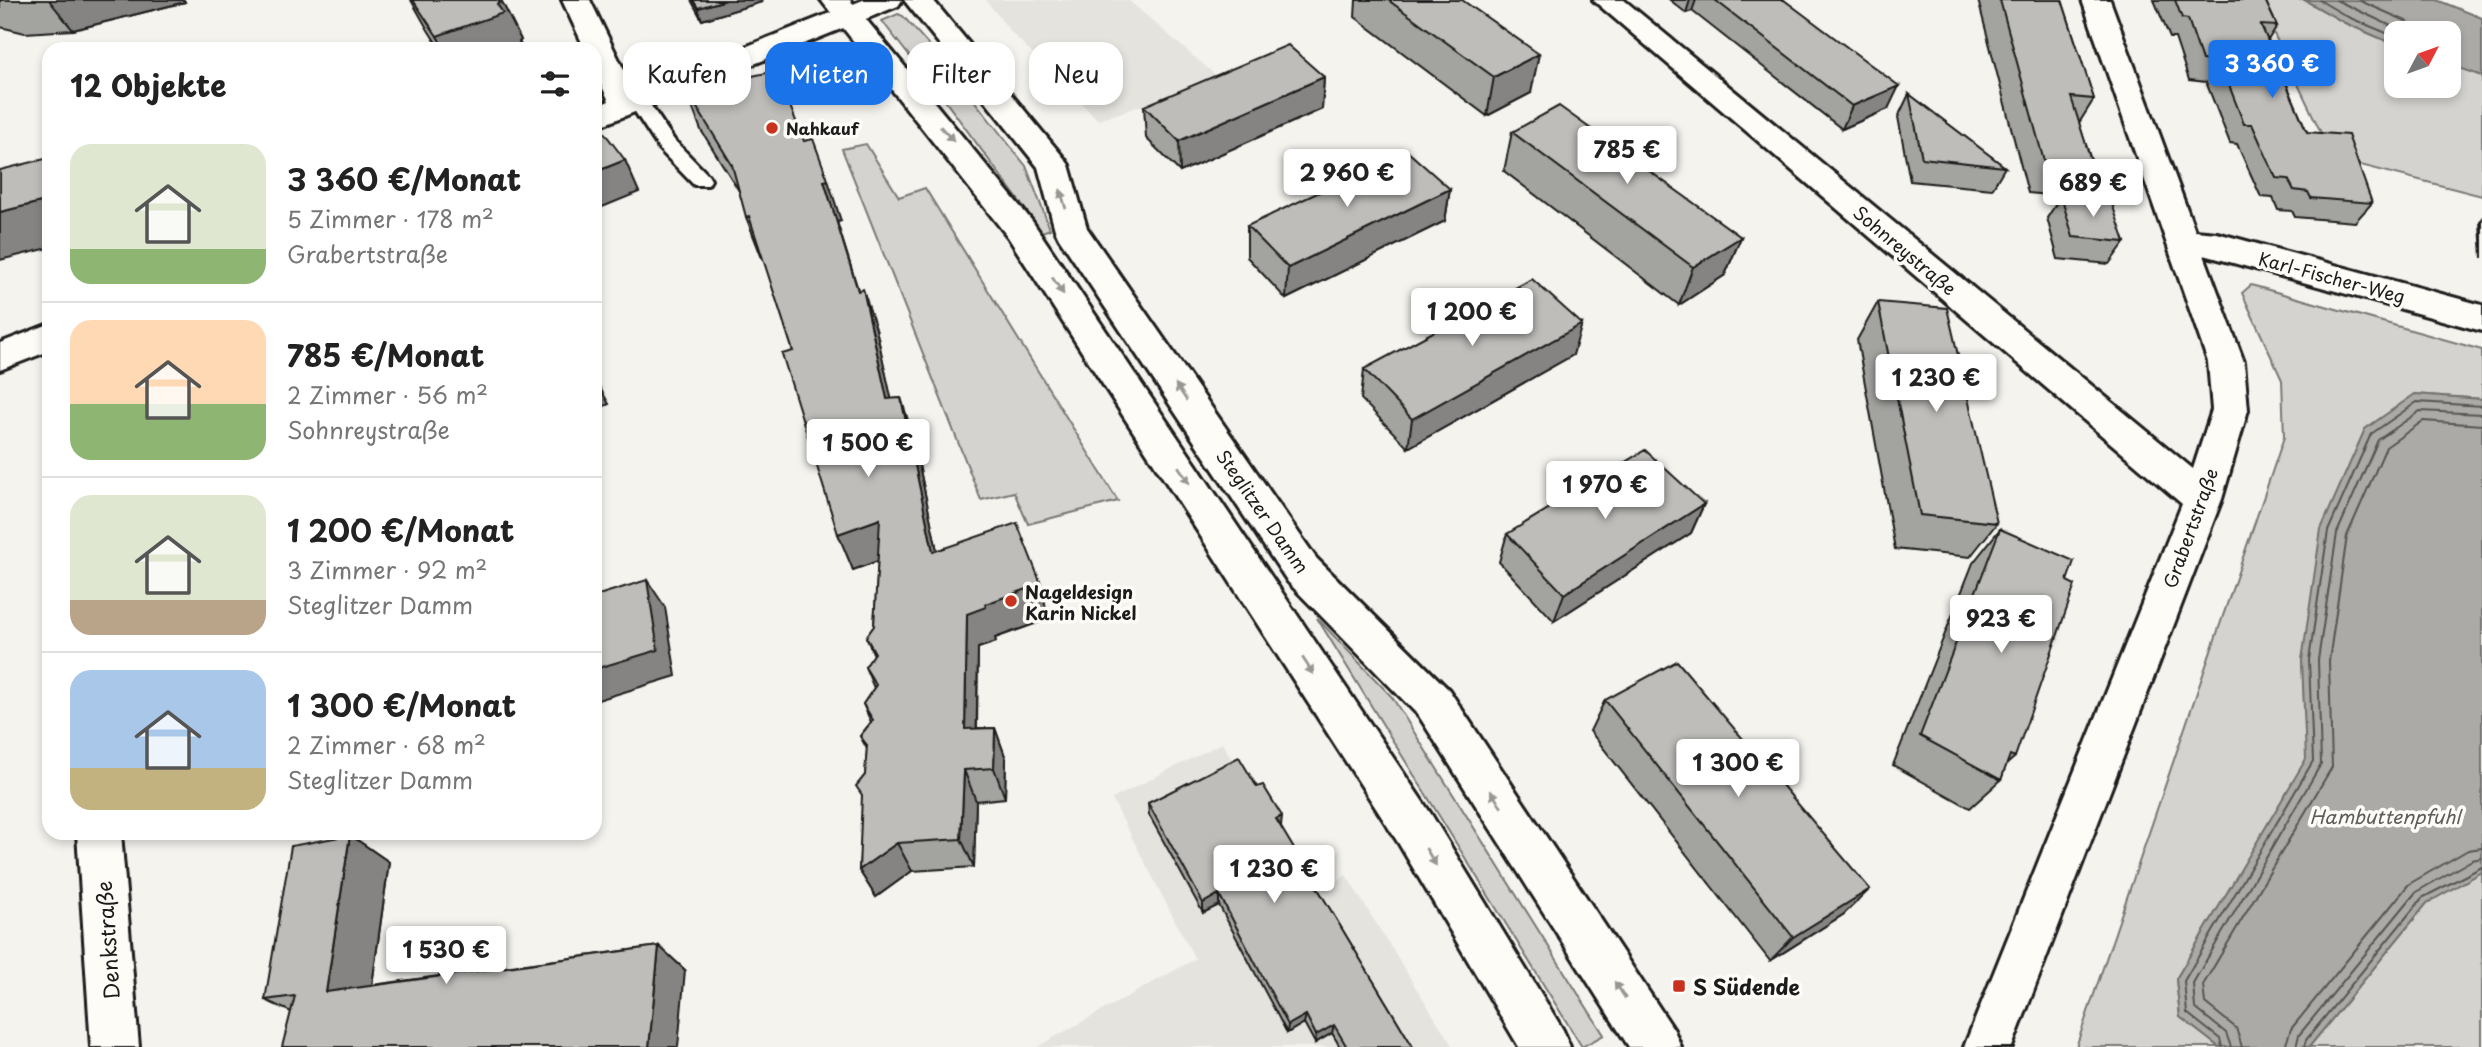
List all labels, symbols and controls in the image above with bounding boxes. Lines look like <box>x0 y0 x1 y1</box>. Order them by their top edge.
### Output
north arrow <box>2384 21 2460 98</box>
map controls <box>2384 21 2461 98</box>
pin: 3 360 € <box>2207 41 2337 100</box>
chip: Kaufen <box>623 42 751 105</box>
chip: Mieten <box>765 42 893 105</box>
chip: Filter <box>907 42 1015 105</box>
chip: Neu <box>1029 42 1123 105</box>
text: 3 360 € <box>2224 45 2320 80</box>
text: 12 Objekte <box>70 62 227 107</box>
icon: filters <box>536 65 574 103</box>
place label: Nahkauf <box>786 116 860 140</box>
marker: Nahkauf <box>764 120 780 136</box>
one-way arrow <box>939 125 955 143</box>
pin: 785 € <box>1578 127 1676 186</box>
text: 785 € <box>1594 131 1660 166</box>
pin: 2 960 € <box>1282 150 1412 209</box>
text: 2 960 € <box>1300 154 1394 189</box>
text: 3 360 €/Monat <box>287 156 521 201</box>
pin: 689 € <box>2044 160 2142 219</box>
text: 689 € <box>2059 164 2127 199</box>
icon: home <box>126 172 210 256</box>
one-way arrow <box>1057 189 1067 210</box>
street label: Sohnreystraße <box>1848 199 1962 301</box>
text: 5 Zimmer · 178 m² <box>287 201 494 236</box>
text: Grabertstraße <box>287 236 448 271</box>
street label: Karl-Fischer-Weg <box>2256 244 2408 310</box>
one-way arrow <box>1051 277 1065 295</box>
pin: 1 200 € <box>1407 288 1537 348</box>
text: 1 200 € <box>1427 293 1517 328</box>
text: 785 €/Monat <box>287 332 485 377</box>
icon: home <box>126 348 210 432</box>
pin: 1 230 € <box>1871 354 2001 414</box>
text: 1 230 € <box>1892 359 1980 394</box>
text: 2 Zimmer · 56 m² <box>287 377 488 412</box>
one-way arrow <box>1174 383 1188 401</box>
text: Sohnreystraße <box>287 412 450 447</box>
pin: 1 500 € <box>803 420 933 479</box>
text: 1 500 € <box>823 424 913 459</box>
street label: Steglitzer Damm <box>1210 444 1316 578</box>
pin: 1 970 € <box>1540 462 1670 521</box>
street label: Grabertstraße <box>2156 464 2224 592</box>
one-way arrow <box>1177 466 1190 485</box>
text: 1 970 € <box>1562 466 1648 501</box>
text: 1 200 €/Monat <box>287 507 514 552</box>
icon: home <box>126 523 210 607</box>
text: 3 Zimmer · 92 m² <box>287 552 487 587</box>
place label: Nageldesign Karin Nickel <box>1025 578 1136 626</box>
text: Steglitzer Damm <box>287 587 473 622</box>
marker: Nageldesign Karin Nickel <box>1003 593 1019 609</box>
pin: 923 € <box>1952 596 2050 655</box>
text: 923 € <box>1966 600 2036 635</box>
one-way arrow <box>1301 656 1314 675</box>
text: 1 300 €/Monat <box>287 682 516 727</box>
icon: home <box>126 698 210 782</box>
text: 2 Zimmer · 68 m² <box>287 727 486 762</box>
pin: 1 300 € <box>1673 740 1803 799</box>
text: 1 300 € <box>1692 744 1784 779</box>
text: Steglitzer Damm <box>287 762 473 797</box>
one-way arrow <box>1490 789 1503 808</box>
water label: Hambuttenpfuhl <box>2310 802 2463 830</box>
pin: 1 230 € <box>1209 846 1339 905</box>
one-way arrow <box>1425 847 1438 866</box>
text: 1 230 € <box>1230 850 1318 885</box>
street label: Denkstraße <box>87 880 127 1000</box>
pin: 1 530 € <box>381 926 511 986</box>
text: 1 530 € <box>402 931 490 966</box>
place label: S Südende <box>1693 970 1800 1002</box>
marker: S Südende <box>1671 978 1687 994</box>
one-way arrow <box>1613 980 1626 999</box>

